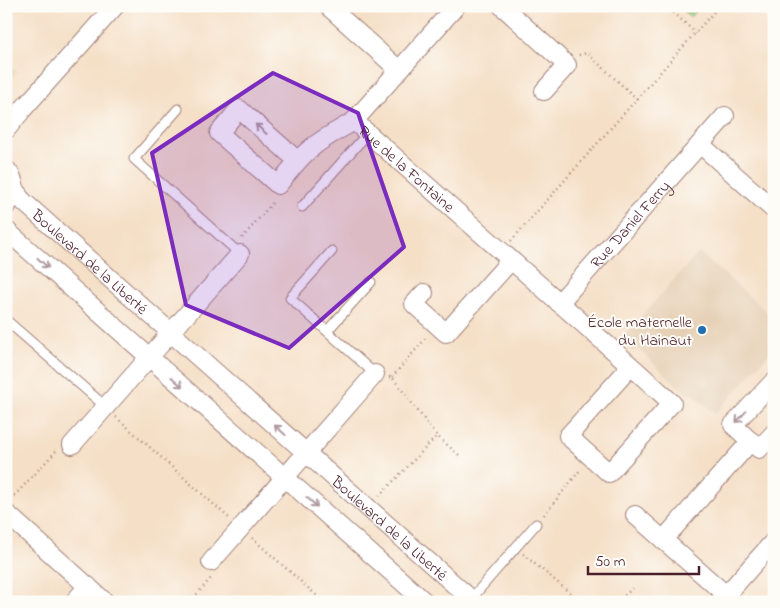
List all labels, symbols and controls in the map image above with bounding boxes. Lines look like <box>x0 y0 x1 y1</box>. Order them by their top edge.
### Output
street label: Rue de la Fontaine <box>352 120 460 219</box>
one-way arrow <box>255 123 268 134</box>
street label: Rue Daniel Ferry <box>585 176 677 274</box>
street label: Boulevard de la Liberté <box>25 204 153 321</box>
one-way arrow <box>36 257 49 268</box>
place label: École maternelle du Hainaut <box>587 311 693 353</box>
marker: École maternelle du Hainaut <box>696 324 708 336</box>
one-way arrow <box>171 376 184 388</box>
one-way arrow <box>735 411 747 424</box>
one-way arrow <box>274 424 287 436</box>
street label: Boulevard de la Liberté <box>325 470 453 588</box>
one-way arrow <box>305 496 318 507</box>
scale bar <box>588 543 699 575</box>
text: 50 m <box>595 551 626 573</box>

